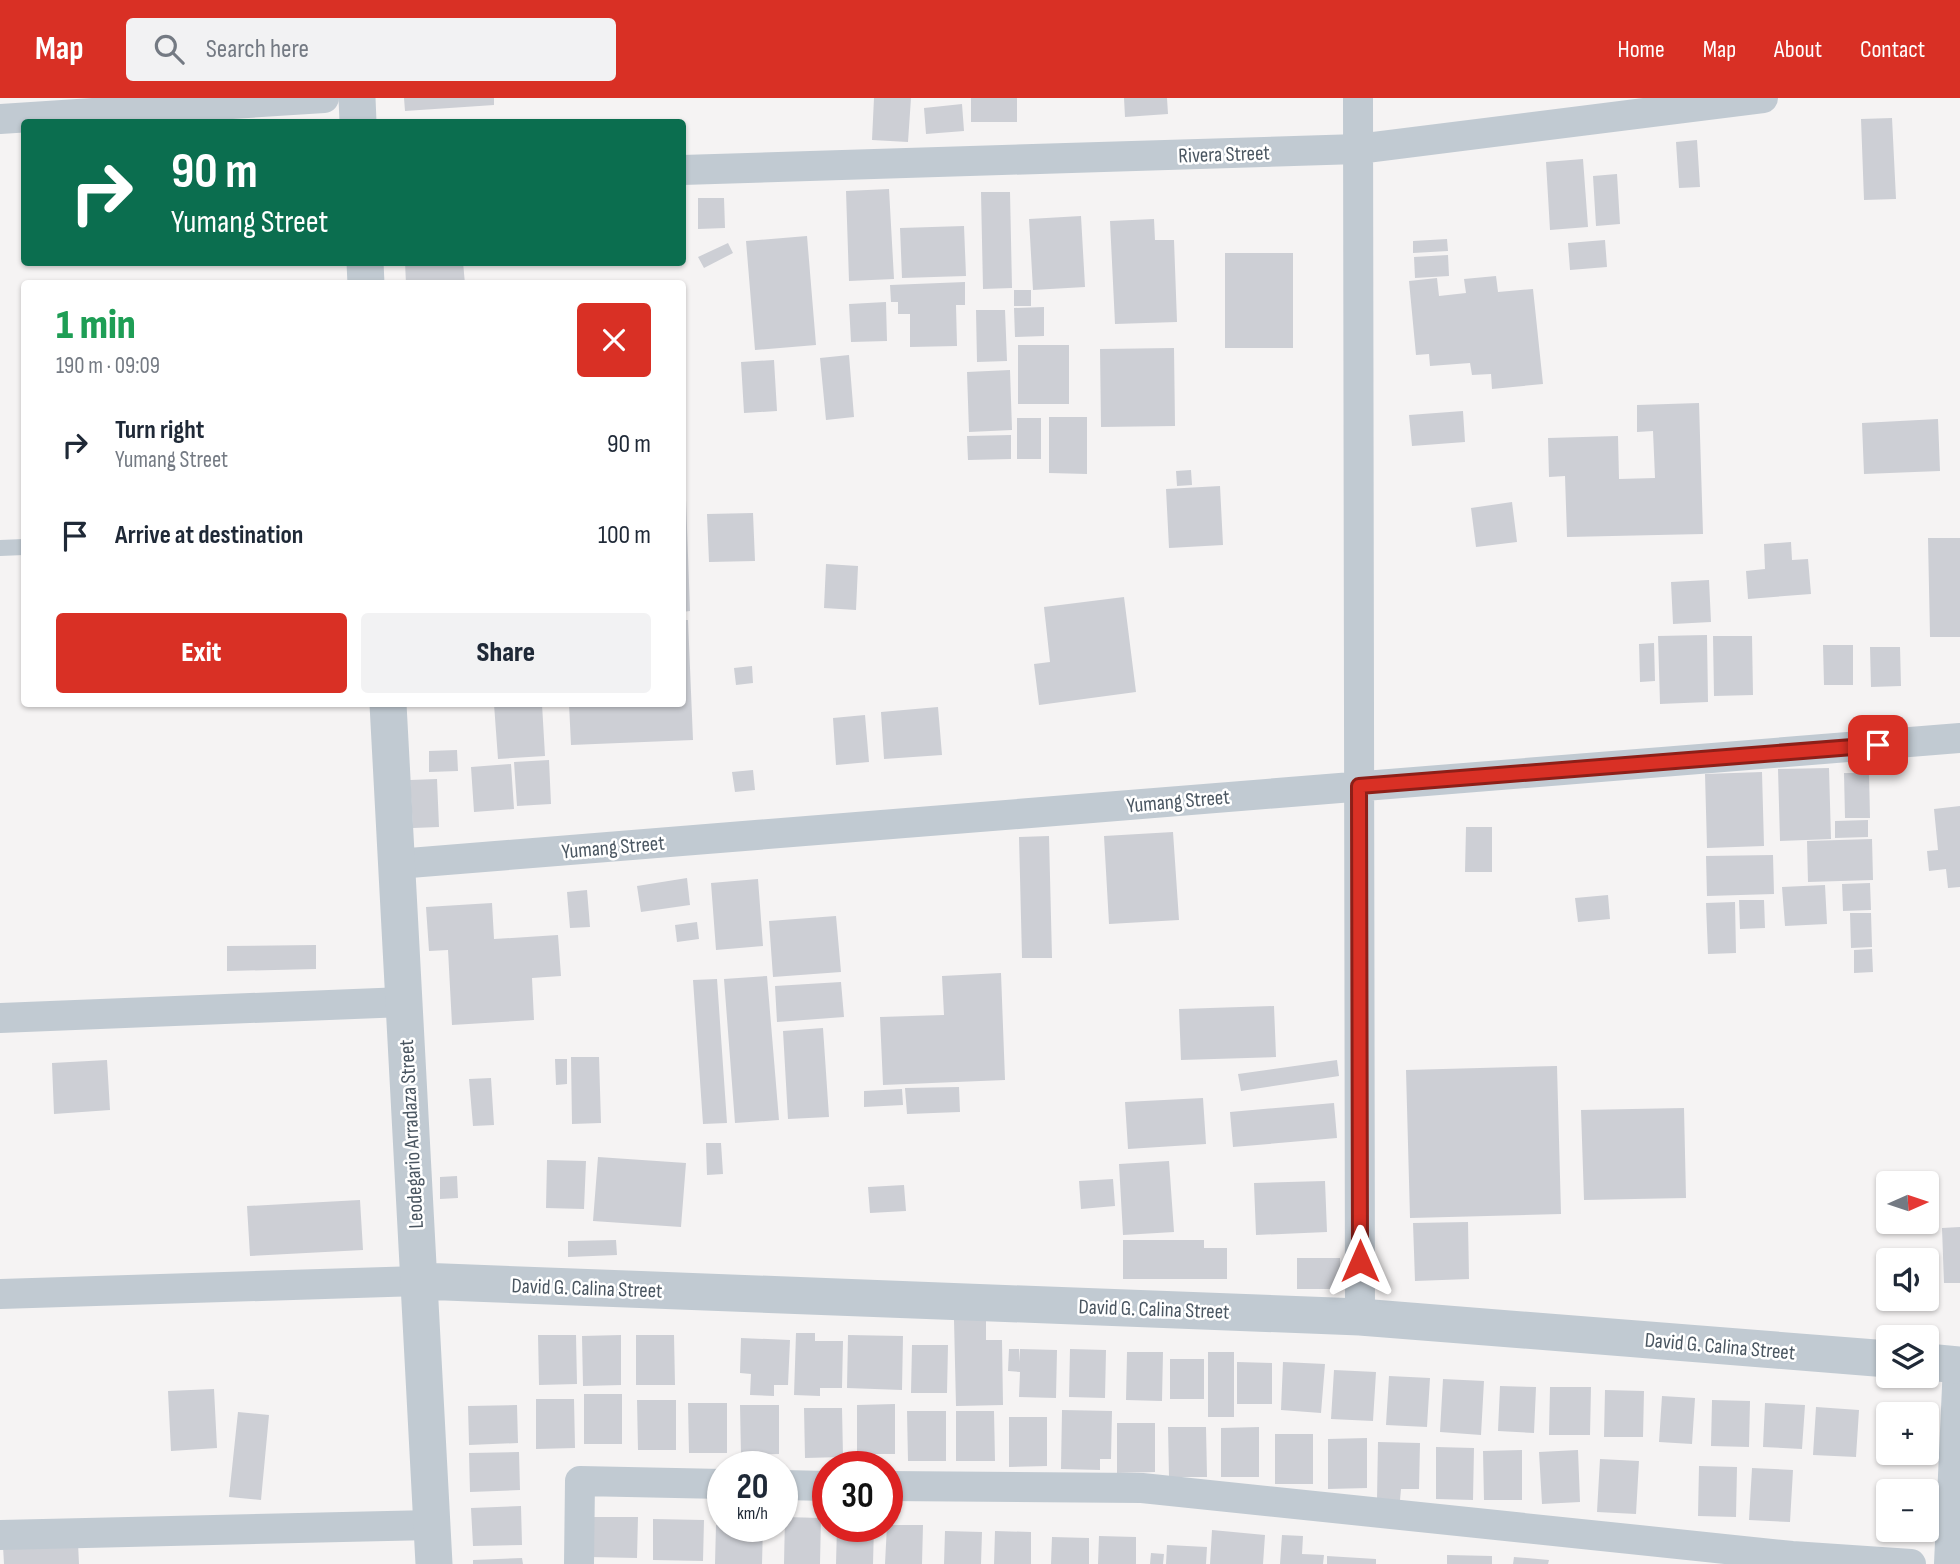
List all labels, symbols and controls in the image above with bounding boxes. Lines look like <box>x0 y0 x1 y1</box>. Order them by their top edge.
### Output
search box <box>126 18 616 81</box>
text: Map <box>35 29 84 69</box>
icon: search <box>150 30 188 68</box>
text: Search here <box>206 34 309 65</box>
text: Home <box>1617 35 1665 64</box>
text: Map <box>1703 35 1736 64</box>
text: About <box>1774 35 1822 64</box>
text: Contact <box>1860 35 1925 64</box>
street label: Rivera Street <box>1178 140 1270 169</box>
text: 90 m <box>171 143 258 202</box>
icon: right <box>56 147 147 238</box>
text: Yumang Street <box>171 203 328 242</box>
text: 1 min <box>56 300 136 351</box>
button: close <box>577 303 651 377</box>
text: 190 m · 09:09 <box>56 352 160 380</box>
text: Turn right <box>115 415 204 446</box>
icon: right <box>56 426 94 464</box>
text: 90 m <box>607 429 651 460</box>
text: Yumang Street <box>115 446 228 474</box>
icon: arrive <box>56 517 94 555</box>
text: Arrive at destination <box>115 520 303 551</box>
text: 100 m <box>598 520 651 551</box>
button: Exit <box>56 613 347 693</box>
button: Share <box>361 613 651 693</box>
pin <box>1848 715 1908 775</box>
icon: arrive <box>1859 726 1897 764</box>
street label: Yumang Street <box>1126 785 1231 818</box>
street label: Yumang Street <box>561 831 666 864</box>
street label: Leodegario Arradaza Street <box>394 1039 429 1229</box>
north arrow <box>1876 1171 1939 1234</box>
map controls <box>1876 1171 1939 1542</box>
position arrow <box>1323 1224 1397 1298</box>
button: sound <box>1876 1248 1939 1311</box>
street label: David G. Calina Street <box>511 1273 663 1304</box>
street label: David G. Calina Street <box>1078 1294 1230 1325</box>
button: layers <box>1876 1325 1939 1388</box>
street label: David G. Calina Street <box>1644 1327 1796 1366</box>
button: + <box>1876 1402 1939 1465</box>
speed limit sign: 30 <box>812 1451 903 1542</box>
text: 20 <box>737 1466 769 1509</box>
button: − <box>1876 1479 1939 1542</box>
text: km/h <box>737 1503 768 1524</box>

